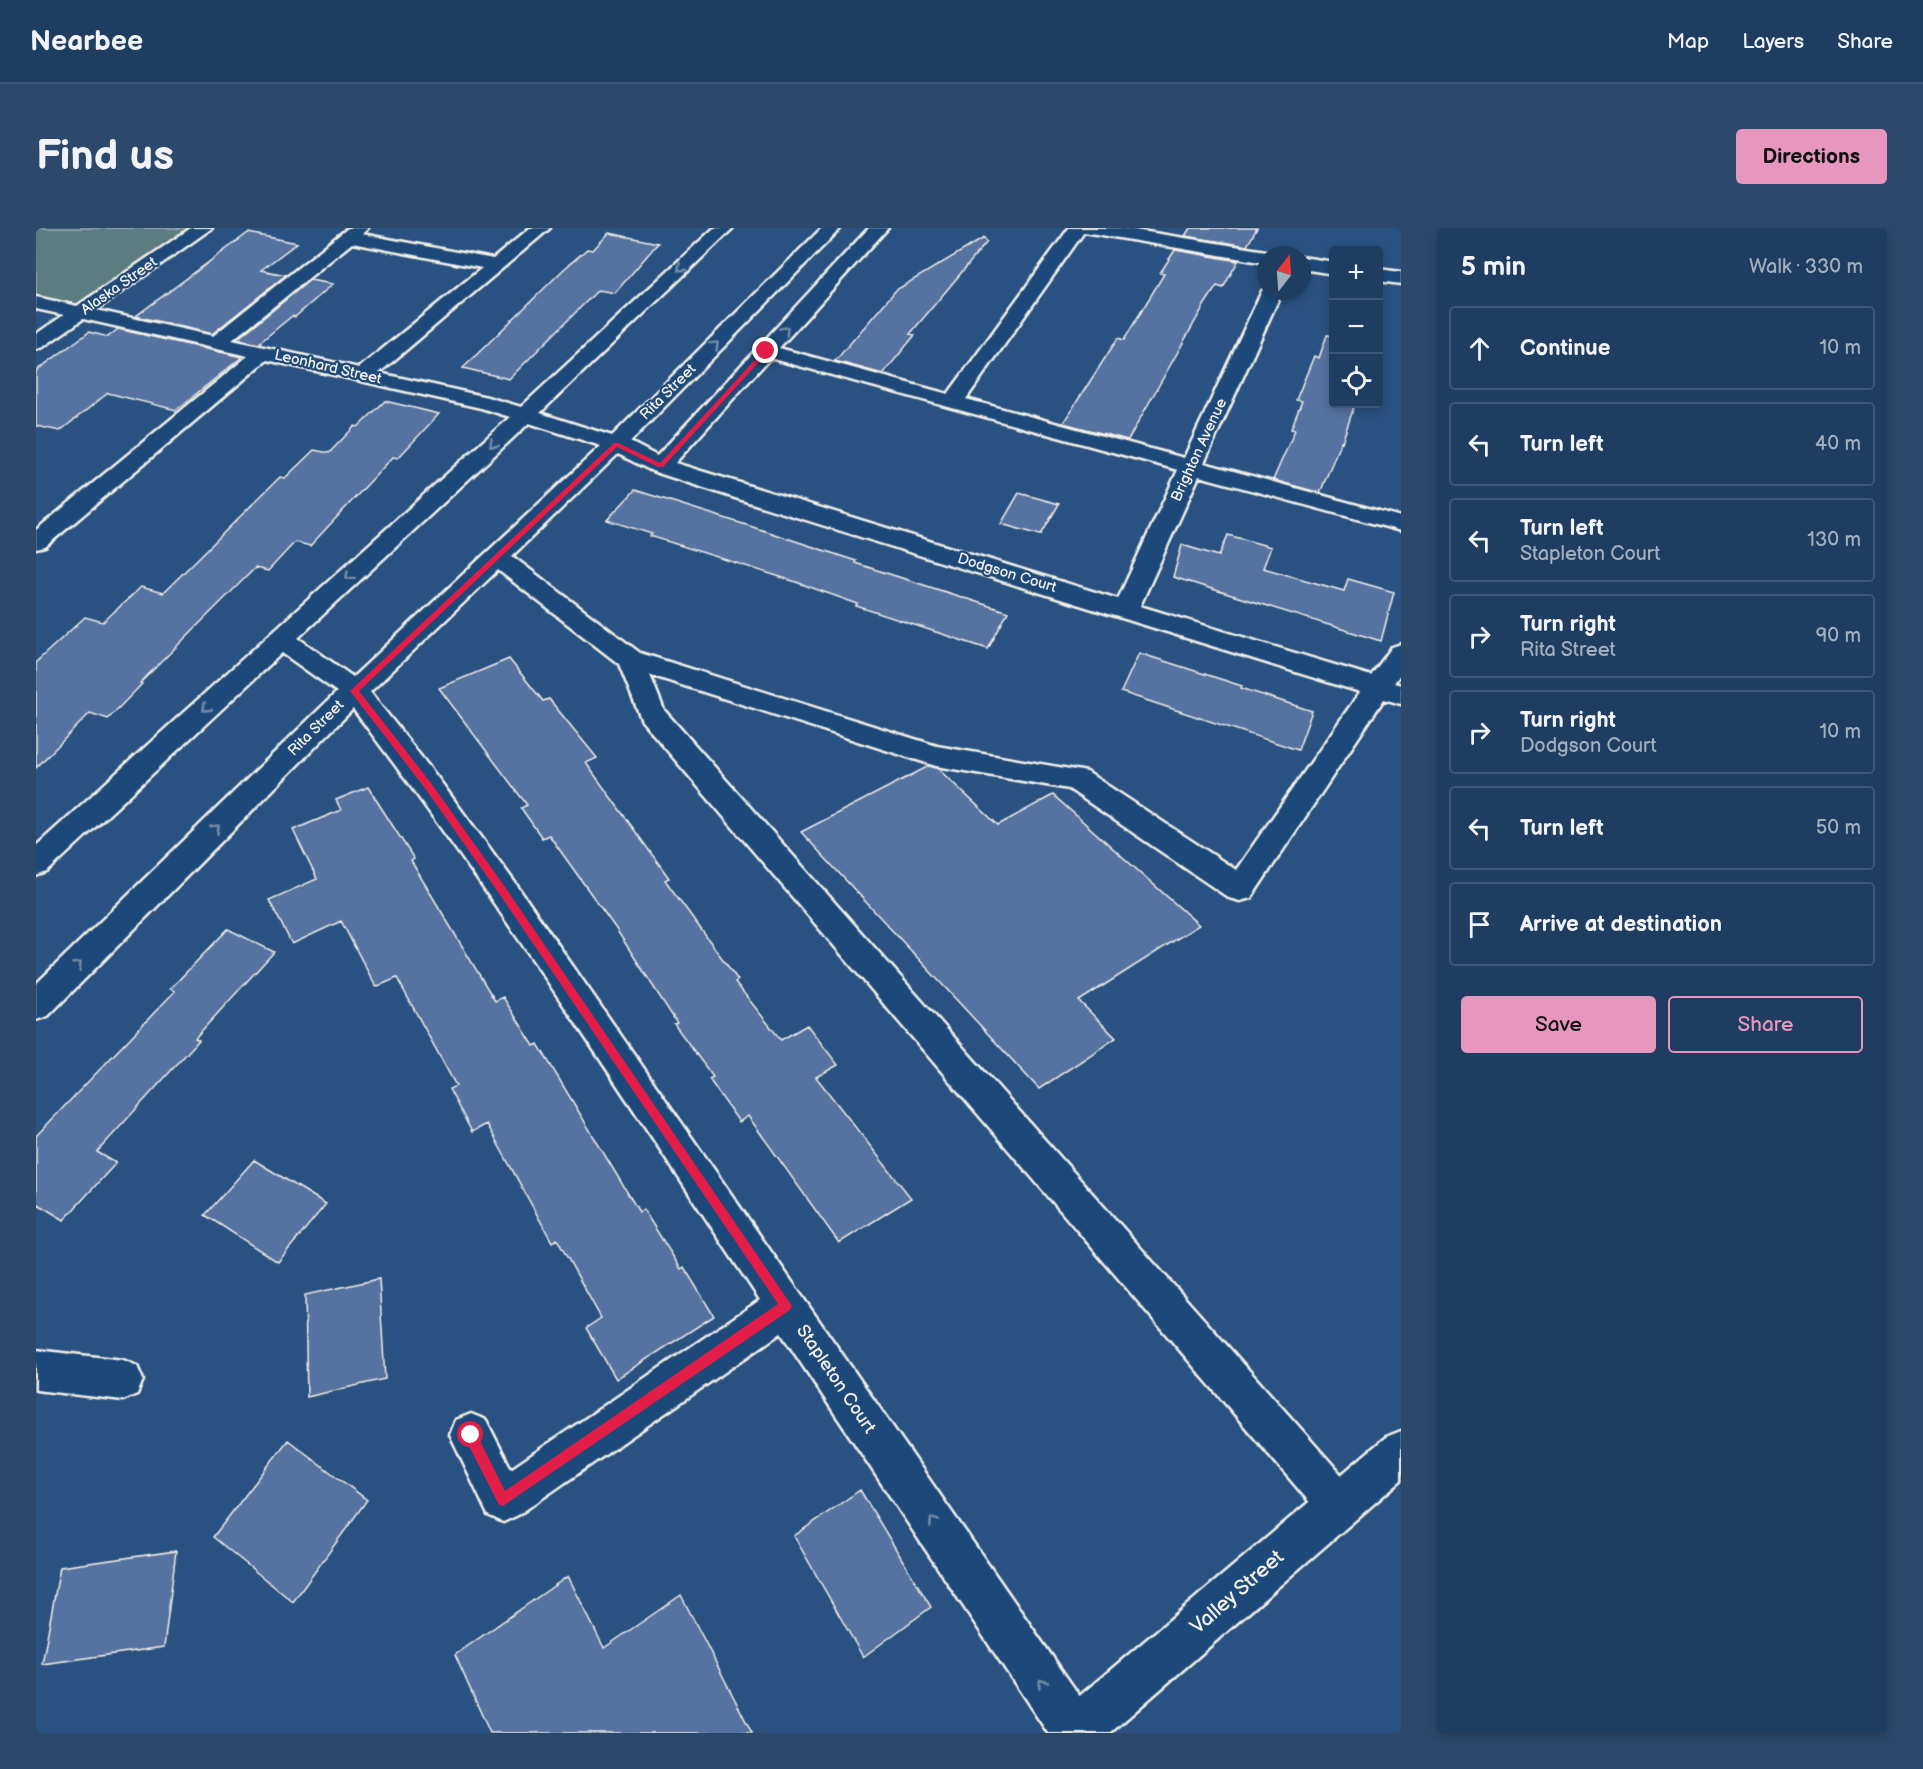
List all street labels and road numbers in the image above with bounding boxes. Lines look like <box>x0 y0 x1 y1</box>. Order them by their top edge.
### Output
street label: Alaska Street <box>77 253 161 319</box>
street label: Leonhard Street <box>273 345 384 389</box>
street label: Rita Street <box>636 360 700 424</box>
street label: Brighton Avenue <box>1167 395 1231 505</box>
street label: Dodgson Court <box>955 549 1059 597</box>
street label: Rita Street <box>284 696 348 760</box>
street label: Stapleton Court <box>792 1321 880 1438</box>
street label: Valley Street <box>1185 1544 1289 1639</box>

